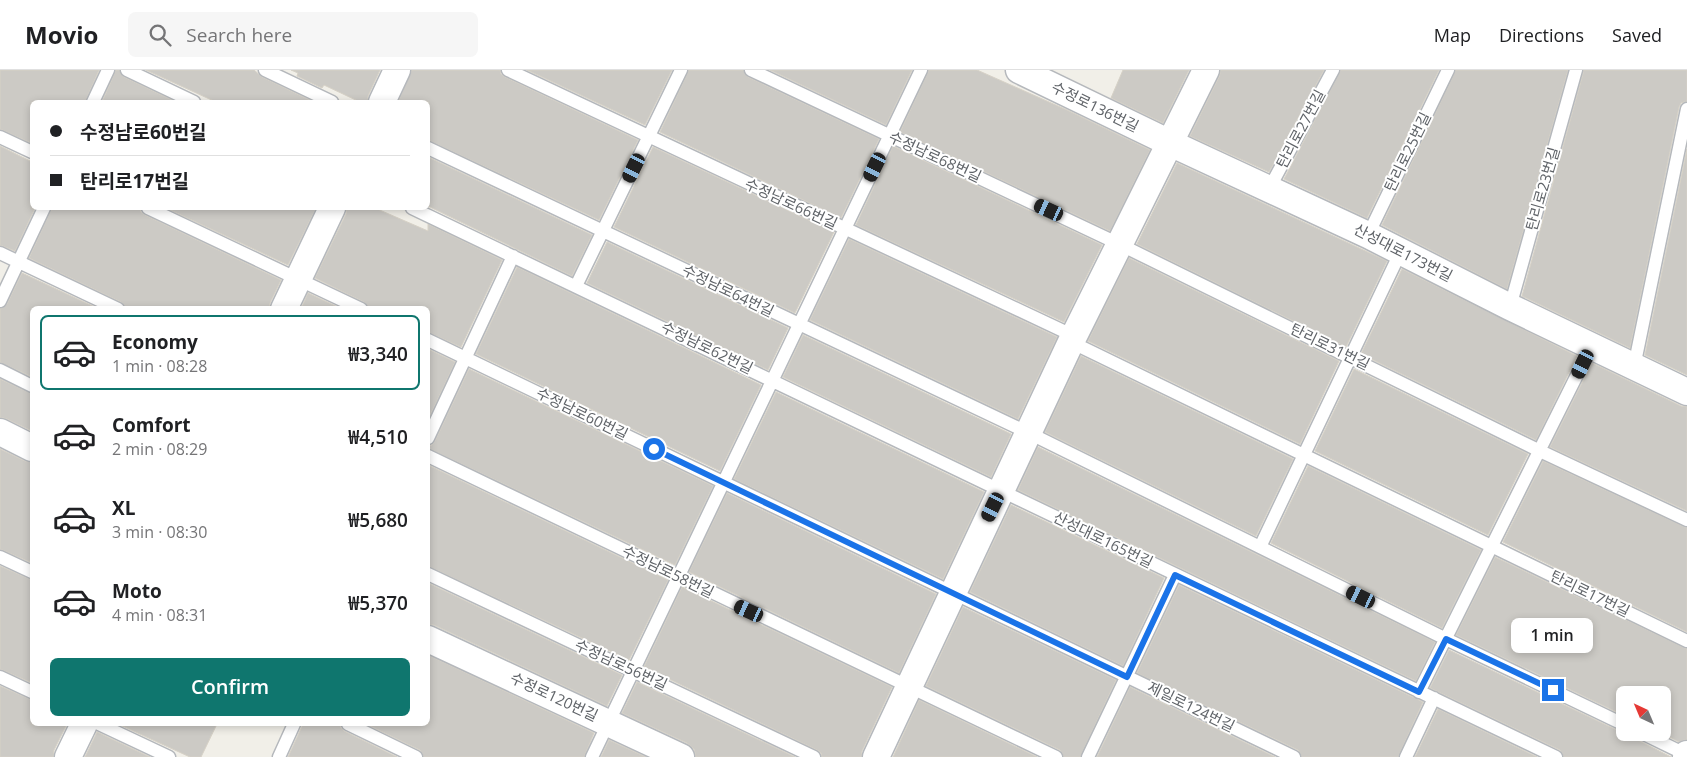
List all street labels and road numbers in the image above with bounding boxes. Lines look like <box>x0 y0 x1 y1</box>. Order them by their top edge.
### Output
street label: 수정로136번길 <box>1048 76 1142 136</box>
street label: 탄리로27번길 <box>1271 86 1329 171</box>
street label: 탄리로25번길 <box>1379 108 1435 195</box>
street label: 수정남로68번길 <box>886 126 985 186</box>
street label: 탄리로23번길 <box>1521 145 1564 233</box>
street label: 수정남로66번길 <box>742 173 841 233</box>
street label: 산성대로173번길 <box>1351 219 1456 286</box>
street label: 수정남로64번길 <box>679 259 778 321</box>
street label: 수정남로62번길 <box>658 316 757 378</box>
street label: 탄리로31번길 <box>1287 318 1374 374</box>
street label: 수정남로60번길 <box>533 382 632 444</box>
street label: 산성대로165번길 <box>1050 506 1157 572</box>
street label: 수정남로58번길 <box>619 540 718 602</box>
street label: 탄리로17번길 <box>1547 565 1634 621</box>
street label: 수정남로56번길 <box>572 634 671 694</box>
street label: 수정로120번길 <box>507 667 602 725</box>
street label: 제일로124번길 <box>1144 676 1238 736</box>

